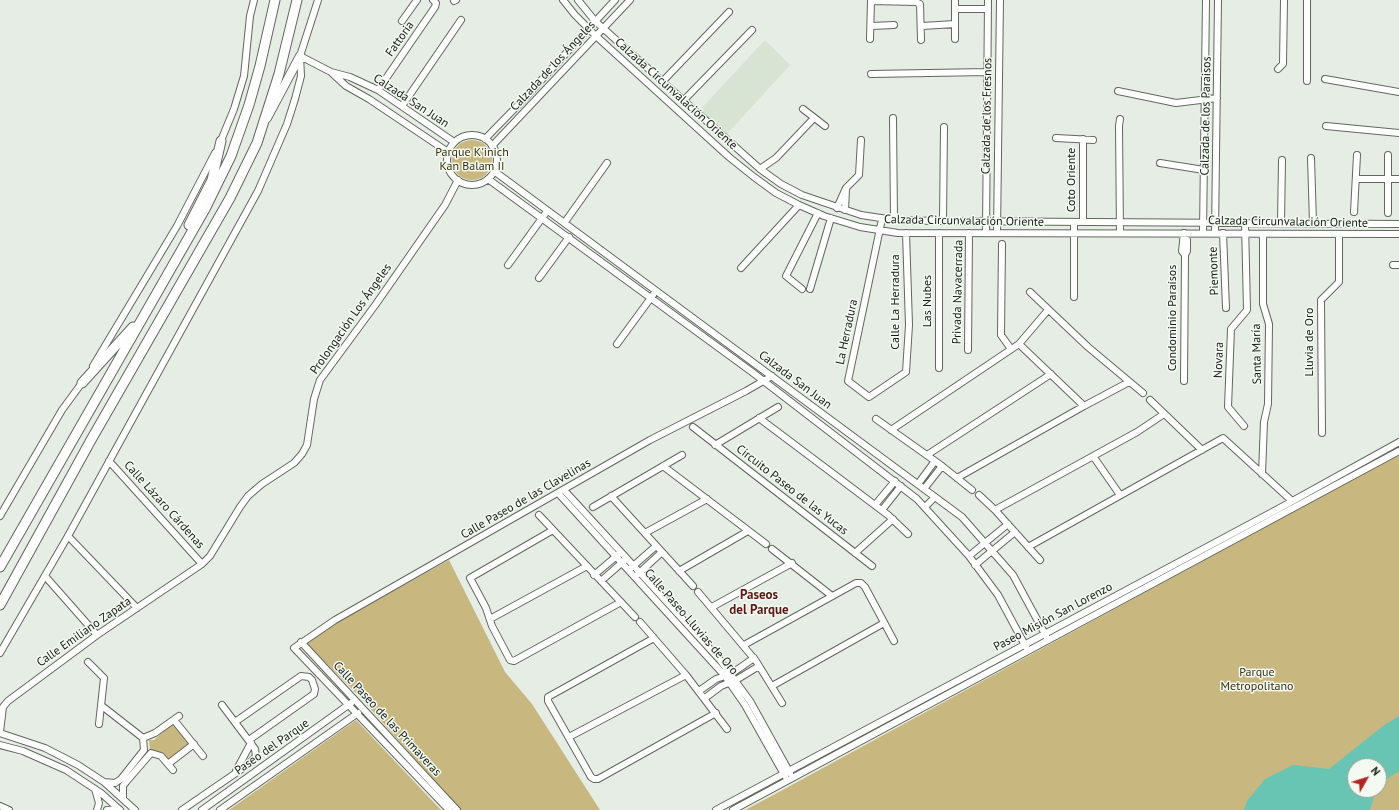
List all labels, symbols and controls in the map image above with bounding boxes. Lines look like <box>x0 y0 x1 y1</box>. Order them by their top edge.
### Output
street label: Calzada de los Ángeles <box>508 18 598 114</box>
street label: Fattoria <box>383 19 417 59</box>
street label: Calzada Circunvalación Oriente <box>612 35 740 153</box>
street label: Calzada de los Paraisos <box>1198 56 1214 176</box>
street label: Calzada de los Fresnos <box>979 58 995 174</box>
street label: Calzada San Juan <box>370 71 452 131</box>
park label: Parque K'inich Kan Balam II <box>435 146 509 174</box>
street label: Coto Oriente <box>1065 148 1079 212</box>
street label: Calzada Circunvalación Oriente <box>884 212 1044 230</box>
street label: Calzada Circunvalación Oriente <box>1208 213 1368 231</box>
street label: Privada Navacerrada <box>950 240 966 344</box>
street label: Piemonte <box>1206 246 1222 296</box>
street label: Calle La Herradura <box>889 254 903 350</box>
street label: Prolongación Los Ángeles <box>307 261 395 377</box>
street label: Condominio Paraísos <box>1166 265 1180 371</box>
street label: Las Nubes <box>921 275 935 327</box>
street label: La Herradura <box>833 298 861 366</box>
street label: Lluvia de Oro <box>1303 308 1317 376</box>
street label: Santa María <box>1249 323 1265 385</box>
street label: Novara <box>1211 342 1227 378</box>
street label: Calzada San Juan <box>756 348 834 412</box>
street label: Circuito Paseo de las Yucas <box>733 442 851 538</box>
street label: Calle Paseo de las Clavelinas <box>458 456 594 542</box>
street label: Calle Lázaro Cárdenas <box>121 458 207 552</box>
street label: Calle Paseo Lluvias de Oro <box>641 566 741 678</box>
street label: Paseo Misión San Lorenzo <box>991 580 1115 654</box>
district label: Paseos del Parque <box>729 587 789 618</box>
street label: Calle Emiliano Zapata <box>34 594 134 670</box>
street label: Calle Paseo de las Primaveras <box>330 659 444 779</box>
park label: Parque Metropolitano <box>1221 666 1293 694</box>
street label: Paseo del Parque <box>232 716 312 778</box>
north arrow <box>1347 758 1387 798</box>
text: N <box>1368 764 1383 778</box>

